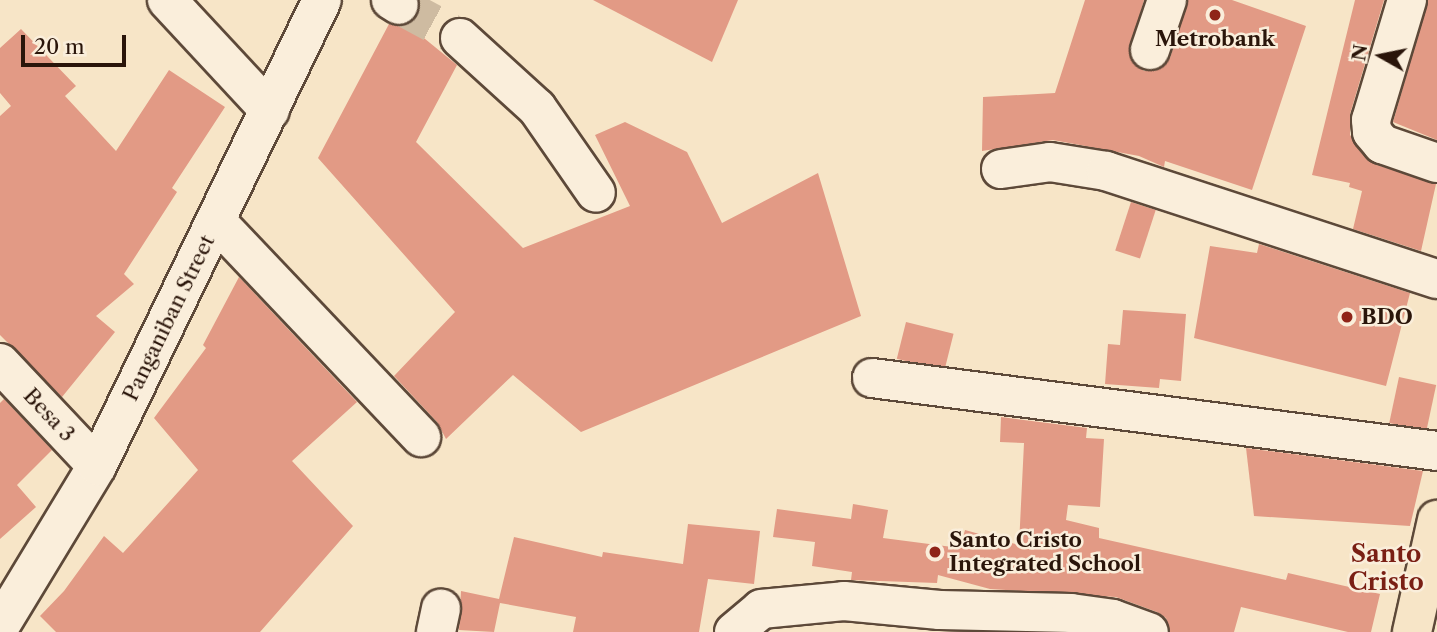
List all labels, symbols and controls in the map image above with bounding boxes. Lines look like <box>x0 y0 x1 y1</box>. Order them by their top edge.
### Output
marker: Metrobank <box>1207 7 1223 23</box>
scale bar <box>24 21 130 65</box>
north arrow <box>1346 21 1416 91</box>
place label: Metrobank <box>1155 26 1275 52</box>
text: 20 m <box>34 34 85 59</box>
text: N <box>1347 43 1372 63</box>
street label: Panganiban Street <box>118 231 220 405</box>
place label: BDO <box>1361 304 1413 330</box>
marker: BDO <box>1339 309 1355 325</box>
street label: Besa 3 <box>18 383 80 447</box>
place label: Santo Cristo Integrated School <box>949 527 1141 577</box>
district label: Santo Cristo <box>1348 540 1424 596</box>
marker: Santo Cristo Integrated School <box>927 544 943 560</box>

